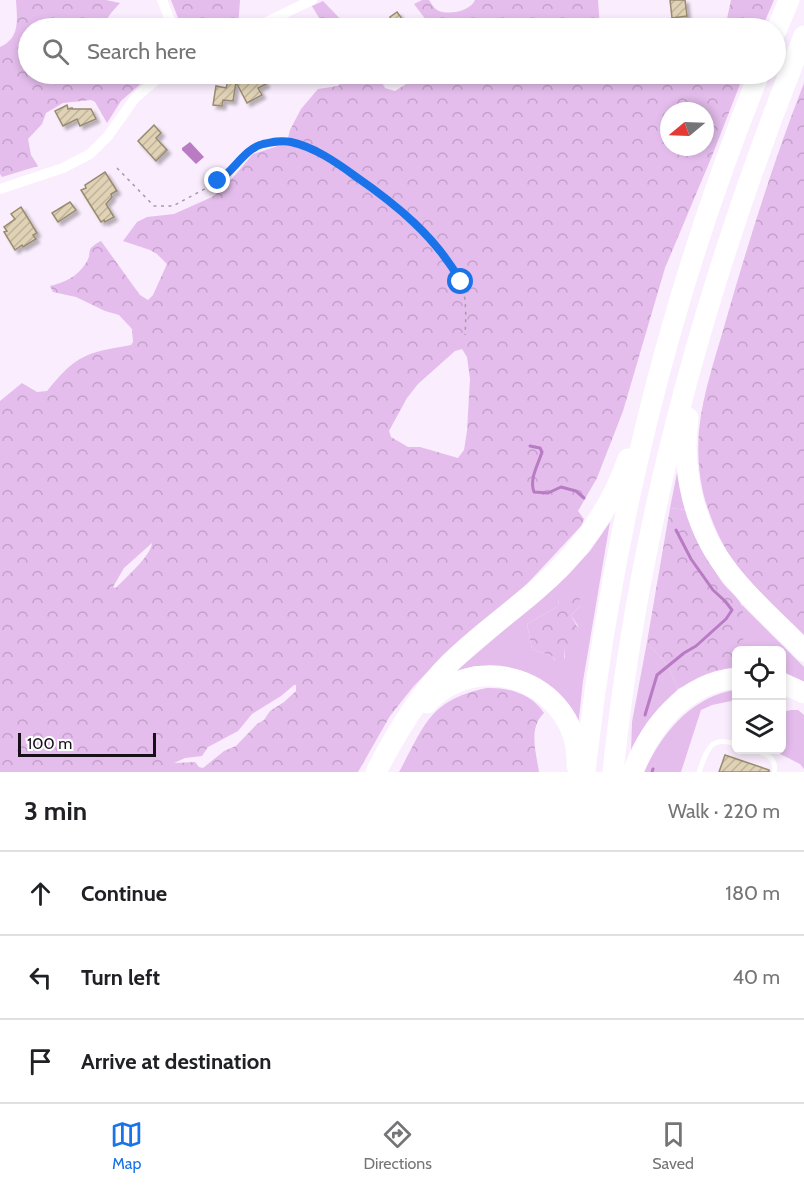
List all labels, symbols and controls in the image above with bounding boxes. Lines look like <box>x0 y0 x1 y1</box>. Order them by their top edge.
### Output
search box <box>18 18 786 84</box>
icon: search <box>39 35 72 68</box>
text: Search here <box>87 38 196 65</box>
north arrow <box>660 102 714 156</box>
route end <box>204 167 230 193</box>
route start <box>447 268 473 294</box>
map controls <box>732 646 786 754</box>
button: locate <box>732 646 786 700</box>
button: layers <box>732 700 786 754</box>
scale bar <box>18 730 156 758</box>
text: 100 m <box>27 734 72 753</box>
text: 3 min <box>24 795 87 827</box>
text: Walk · 220 m <box>668 799 780 823</box>
icon: ahead <box>24 877 57 910</box>
text: Continue <box>81 880 167 907</box>
text: 180 m <box>725 881 780 905</box>
icon: left <box>24 961 57 994</box>
text: Turn left <box>81 964 160 991</box>
text: 40 m <box>732 965 780 989</box>
icon: arrive <box>24 1045 57 1078</box>
text: Arrive at destination <box>81 1048 271 1075</box>
tab: Map <box>110 1118 143 1173</box>
tab: Directions <box>364 1118 432 1173</box>
tab: Saved <box>652 1118 694 1173</box>

